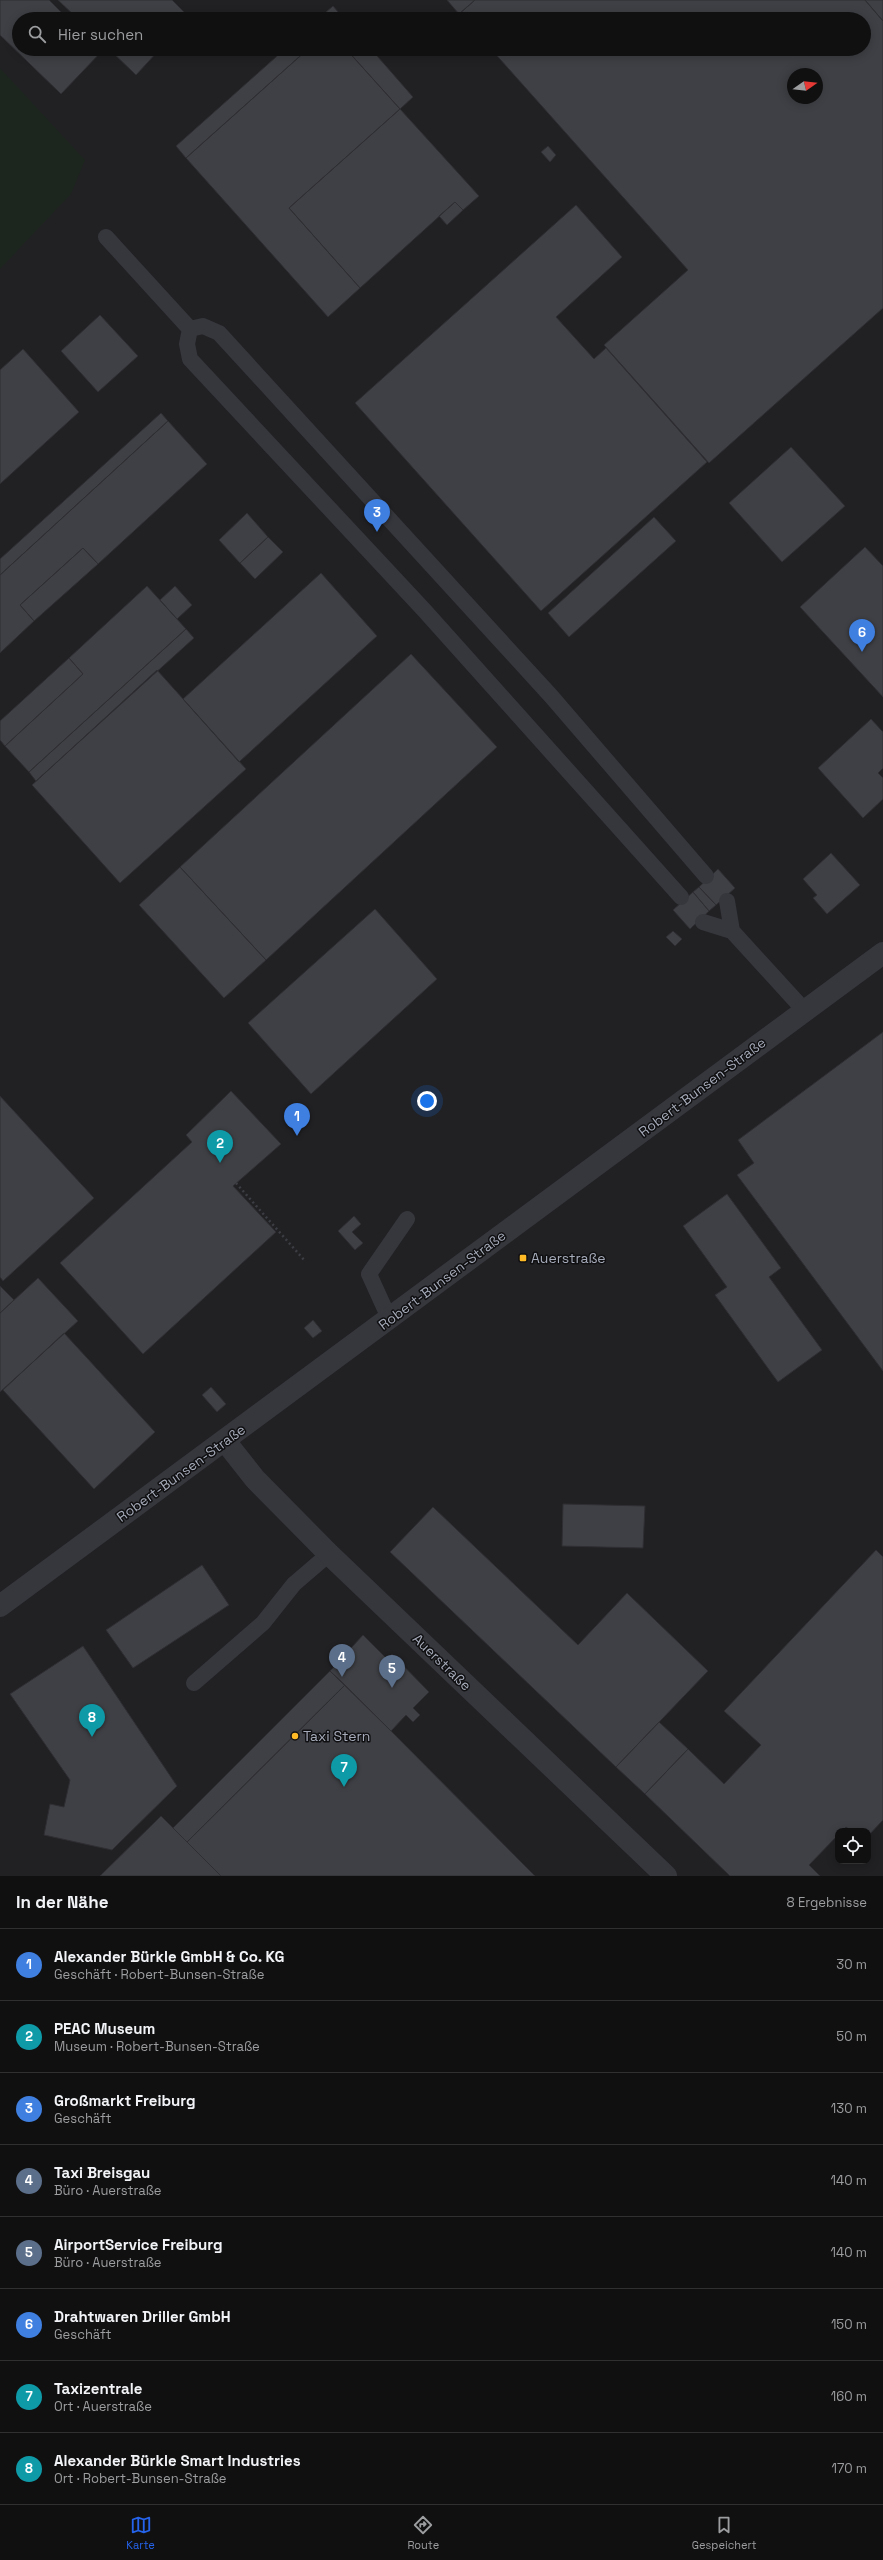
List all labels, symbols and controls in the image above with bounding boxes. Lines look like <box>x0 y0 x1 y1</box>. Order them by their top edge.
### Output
search box <box>12 12 871 56</box>
icon: search <box>26 23 48 45</box>
text: Hier suchen <box>58 25 143 44</box>
north arrow <box>787 68 823 104</box>
pin: 3 <box>364 499 390 532</box>
pin: 6 <box>849 619 875 652</box>
street label: Robert-Bunsen-Straße <box>635 1033 769 1141</box>
your location <box>417 1091 437 1111</box>
pin: 1 <box>284 1103 310 1136</box>
pin: 2 <box>207 1130 233 1163</box>
street label: Robert-Bunsen-Straße <box>375 1226 509 1334</box>
place label: Auerstraße <box>531 1249 606 1267</box>
marker: Auerstraße <box>518 1253 528 1263</box>
street label: Robert-Bunsen-Straße <box>113 1420 249 1526</box>
street label: Auerstraße <box>409 1630 475 1694</box>
pin: 4 <box>329 1644 355 1677</box>
pin: 5 <box>379 1655 405 1688</box>
pin: 8 <box>79 1704 105 1737</box>
place label: Taxi Stern <box>303 1727 370 1745</box>
marker: Taxi Stern <box>290 1731 300 1741</box>
pin: 7 <box>331 1754 357 1787</box>
map controls <box>835 1828 871 1864</box>
button: locate <box>835 1828 871 1864</box>
text: In der Nähe <box>16 1891 108 1913</box>
text: 8 Ergebnisse <box>787 1894 867 1911</box>
text: Alexander Bürkle GmbH & Co. KG <box>54 1947 284 1966</box>
text: 1 <box>26 1956 32 1973</box>
text: 30 m <box>836 1956 867 1973</box>
text: Geschäft · Robert-Bunsen-Straße <box>54 1966 264 1983</box>
text: PEAC Museum <box>54 2019 155 2038</box>
text: 2 <box>25 2028 33 2045</box>
text: 50 m <box>836 2028 867 2045</box>
text: Museum · Robert-Bunsen-Straße <box>54 2038 260 2055</box>
text: Großmarkt Freiburg <box>54 2091 195 2110</box>
text: 3 <box>25 2100 33 2117</box>
text: 130 m <box>831 2100 867 2117</box>
text: Geschäft <box>54 2110 111 2127</box>
text: Taxi Breisgau <box>54 2163 150 2182</box>
text: 4 <box>25 2172 33 2189</box>
text: 140 m <box>831 2172 867 2189</box>
text: Büro · Auerstraße <box>54 2182 162 2199</box>
text: AirportService Freiburg <box>54 2235 223 2254</box>
text: 5 <box>25 2244 33 2261</box>
text: 140 m <box>831 2244 867 2261</box>
text: Büro · Auerstraße <box>54 2254 162 2271</box>
text: Drahtwaren Driller GmbH <box>54 2307 231 2326</box>
text: 6 <box>25 2316 33 2333</box>
text: 150 m <box>831 2316 867 2333</box>
text: Geschäft <box>54 2326 111 2343</box>
text: Taxizentrale <box>54 2379 142 2398</box>
text: 7 <box>25 2388 33 2405</box>
text: 160 m <box>831 2388 867 2405</box>
text: Ort · Auerstraße <box>54 2398 152 2415</box>
text: Alexander Bürkle Smart Industries <box>54 2451 301 2470</box>
text: 8 <box>25 2460 33 2477</box>
text: 170 m <box>831 2460 867 2477</box>
text: Ort · Robert-Bunsen-Straße <box>54 2470 227 2487</box>
tab: Karte <box>126 2514 155 2552</box>
tab: Route <box>407 2514 439 2552</box>
tab: Gespeichert <box>692 2514 757 2552</box>

